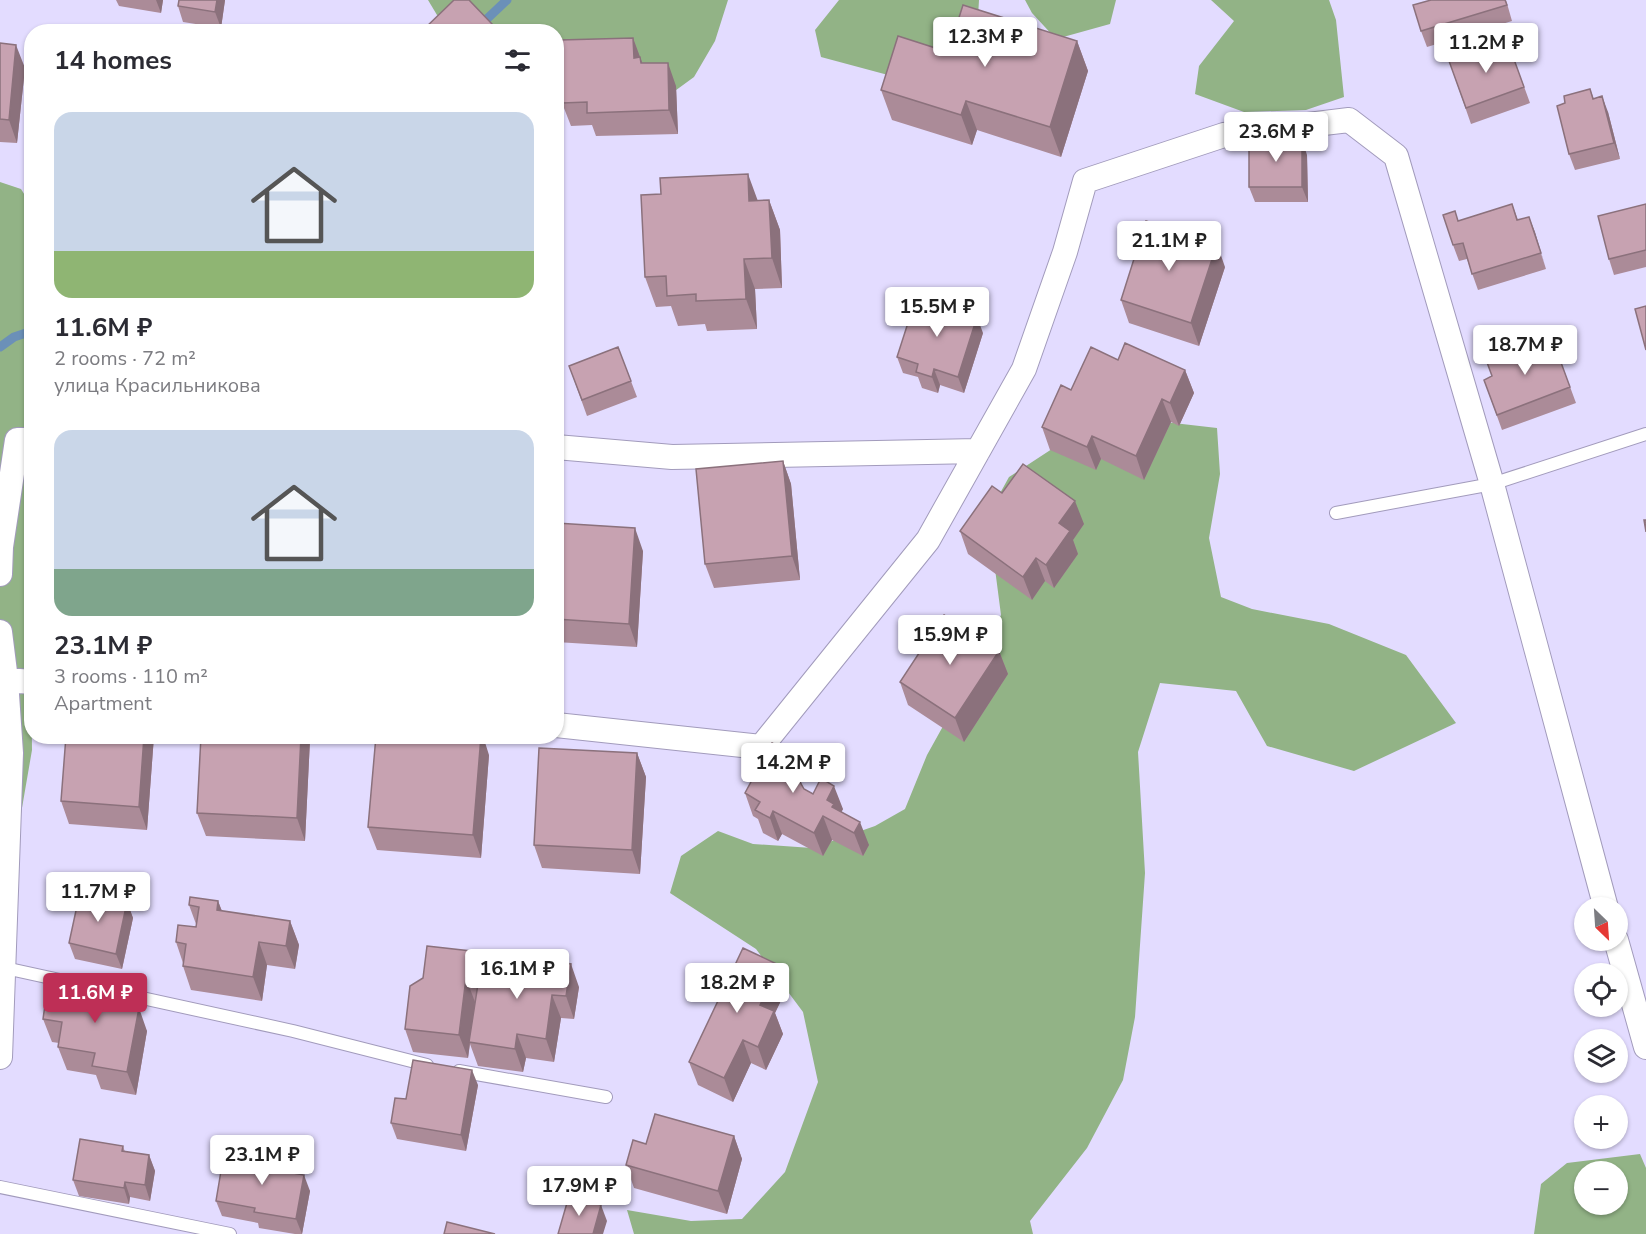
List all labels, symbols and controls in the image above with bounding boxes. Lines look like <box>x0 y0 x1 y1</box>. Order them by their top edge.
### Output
pin: 12.3M ₽ <box>930 17 1040 68</box>
text: 12.3M ₽ <box>947 23 1023 50</box>
pin: 11.2M ₽ <box>1431 23 1541 74</box>
text: 11.2M ₽ <box>1448 29 1524 56</box>
text: 14 homes <box>54 43 172 78</box>
icon: filters <box>501 44 534 77</box>
pin: 23.6M ₽ <box>1221 112 1331 163</box>
text: 23.6M ₽ <box>1238 118 1314 145</box>
icon: home <box>240 151 348 259</box>
pin: 21.1M ₽ <box>1114 221 1224 272</box>
text: 21.1M ₽ <box>1131 227 1207 254</box>
pin: 15.5M ₽ <box>882 287 992 338</box>
text: 15.5M ₽ <box>899 293 975 320</box>
text: 11.6M ₽ <box>54 310 152 345</box>
pin: 18.7M ₽ <box>1470 325 1580 376</box>
text: 18.7M ₽ <box>1487 331 1563 358</box>
text: 2 rooms · 72 m² <box>54 345 196 372</box>
text: улица Красильникова <box>54 372 261 399</box>
icon: home <box>240 469 348 577</box>
pin: 15.9M ₽ <box>895 615 1005 666</box>
text: 15.9M ₽ <box>912 621 988 648</box>
text: 23.1M ₽ <box>54 628 152 663</box>
text: 3 rooms · 110 m² <box>54 663 208 690</box>
text: Apartment <box>54 690 152 717</box>
pin: 14.2M ₽ <box>738 743 848 794</box>
text: 14.2M ₽ <box>755 749 831 776</box>
pin: 11.7M ₽ <box>43 872 153 923</box>
text: 11.7M ₽ <box>60 878 136 905</box>
north arrow <box>1574 897 1628 951</box>
map controls <box>1574 897 1628 1215</box>
pin: 16.1M ₽ <box>462 949 572 1000</box>
text: 16.1M ₽ <box>479 955 555 982</box>
pin: 18.2M ₽ <box>682 963 792 1014</box>
button: locate <box>1574 963 1628 1017</box>
text: 18.2M ₽ <box>699 969 775 996</box>
pin: 11.6M ₽ <box>40 973 150 1024</box>
text: 11.6M ₽ <box>57 979 133 1006</box>
button: layers <box>1574 1029 1628 1083</box>
button: + <box>1574 1095 1628 1149</box>
pin: 23.1M ₽ <box>207 1135 317 1186</box>
text: 23.1M ₽ <box>224 1141 300 1168</box>
button: − <box>1574 1161 1628 1215</box>
pin: 17.9M ₽ <box>524 1166 634 1217</box>
text: 17.9M ₽ <box>541 1172 617 1199</box>

